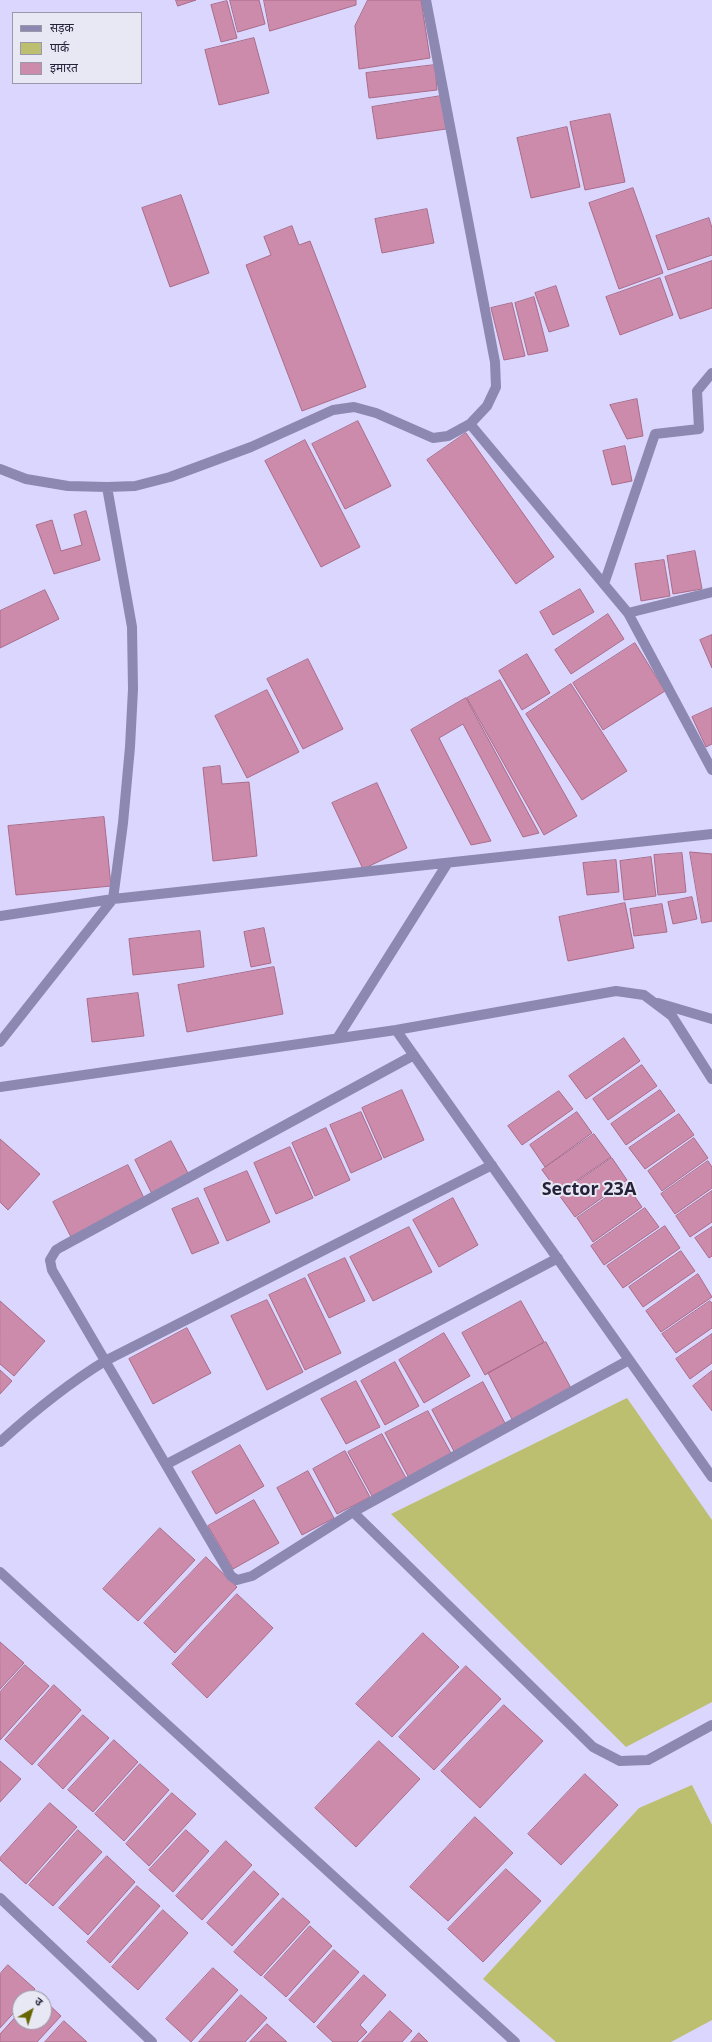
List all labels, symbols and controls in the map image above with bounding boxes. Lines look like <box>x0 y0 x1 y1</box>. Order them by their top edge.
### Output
legend <box>12 12 142 84</box>
text: सड़क <box>50 19 74 36</box>
text: पार्क <box>50 39 69 56</box>
text: इमारत <box>50 59 78 76</box>
district label: Sector 23A <box>542 1179 636 1201</box>
north arrow <box>12 1990 52 2030</box>
text: उ <box>32 1993 46 2009</box>

